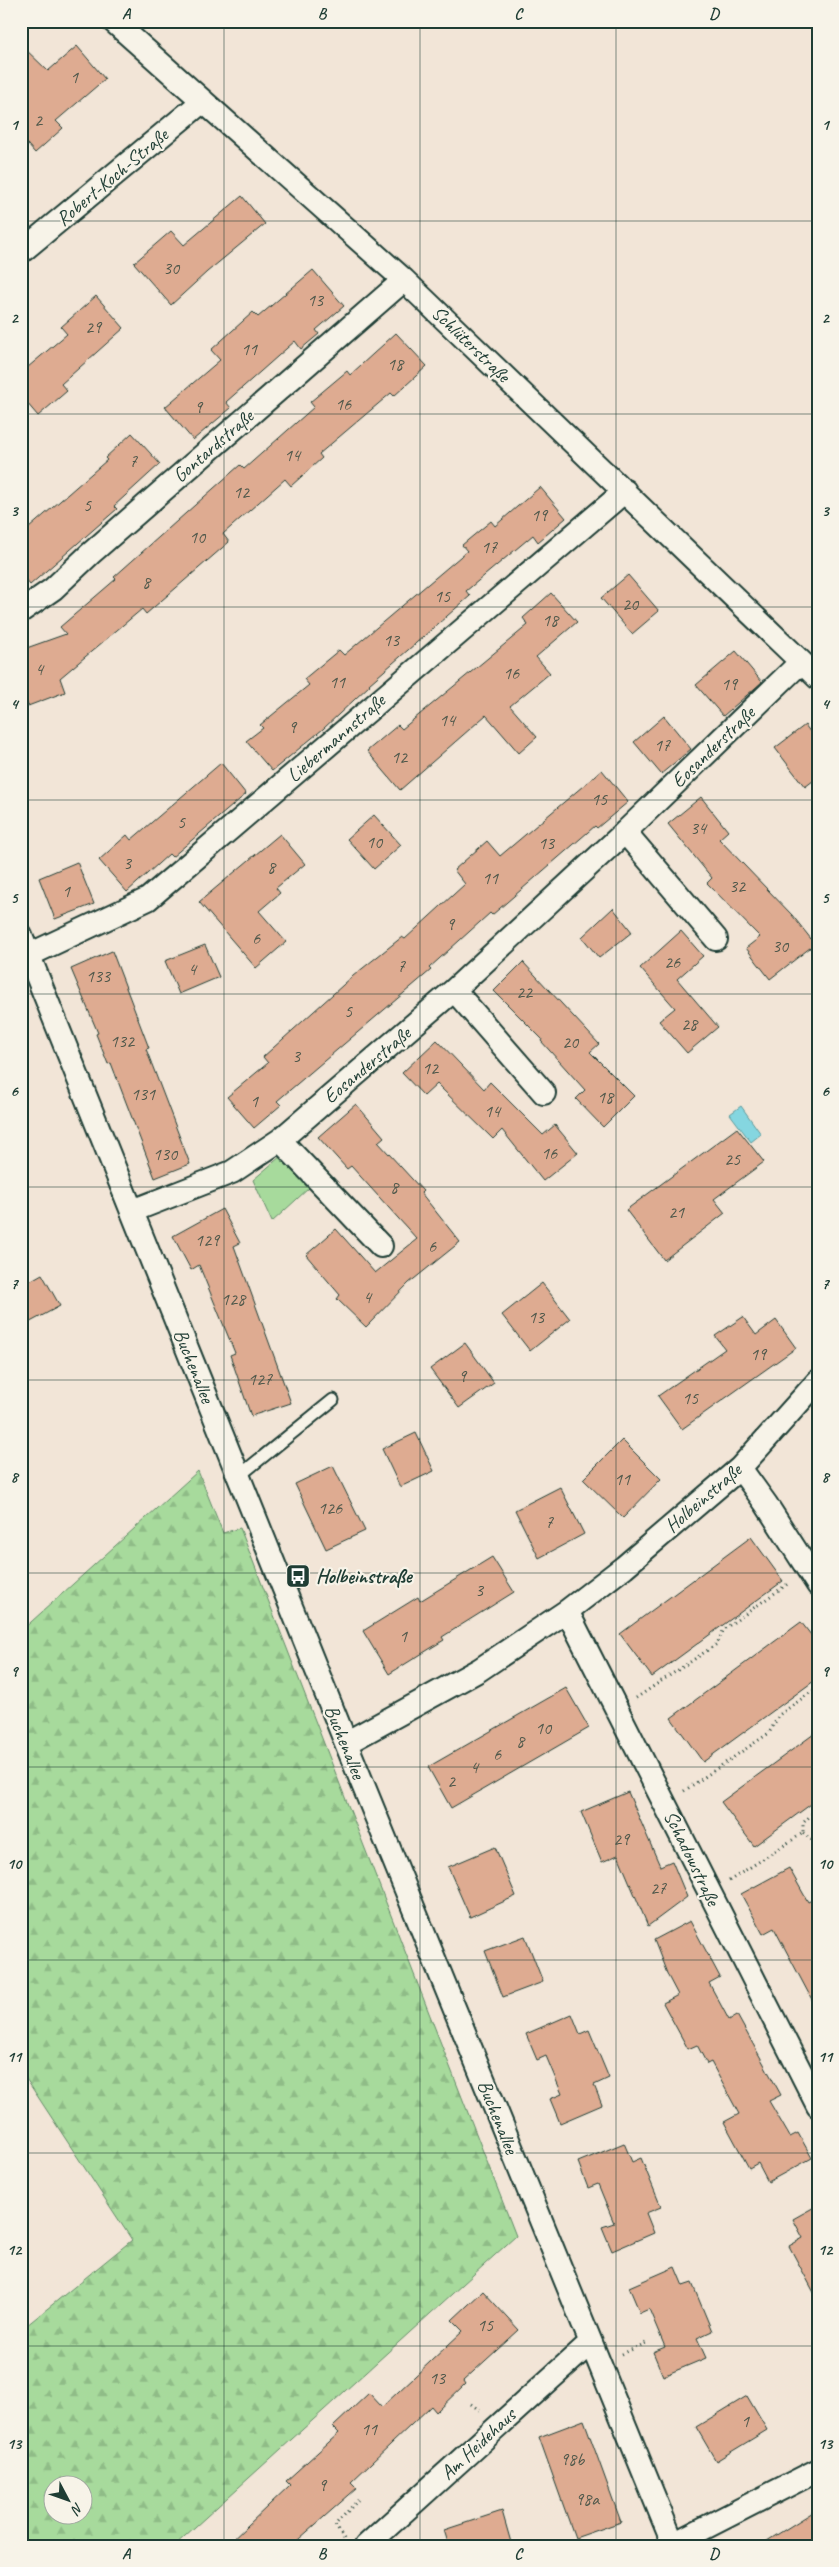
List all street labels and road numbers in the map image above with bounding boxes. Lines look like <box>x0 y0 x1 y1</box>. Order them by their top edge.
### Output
street label: Robert-Koch-Straße <box>51 122 174 231</box>
street label: Schlüterstraße <box>426 300 517 389</box>
street label: Gontardstraße <box>168 403 260 488</box>
street label: Liebermannstraße <box>282 687 392 788</box>
street label: Eosanderstraße <box>666 700 761 793</box>
street label: Eosanderstraße <box>318 1020 417 1109</box>
street label: Buchenallee <box>168 1325 221 1408</box>
street label: Holbeinstraße <box>660 1457 748 1538</box>
street label: Buchenallee <box>319 1701 372 1784</box>
street label: Schadowstraße <box>658 1806 726 1911</box>
street label: Buchenallee <box>472 2076 525 2159</box>
street label: Am Heidehaus <box>435 2401 522 2485</box>

